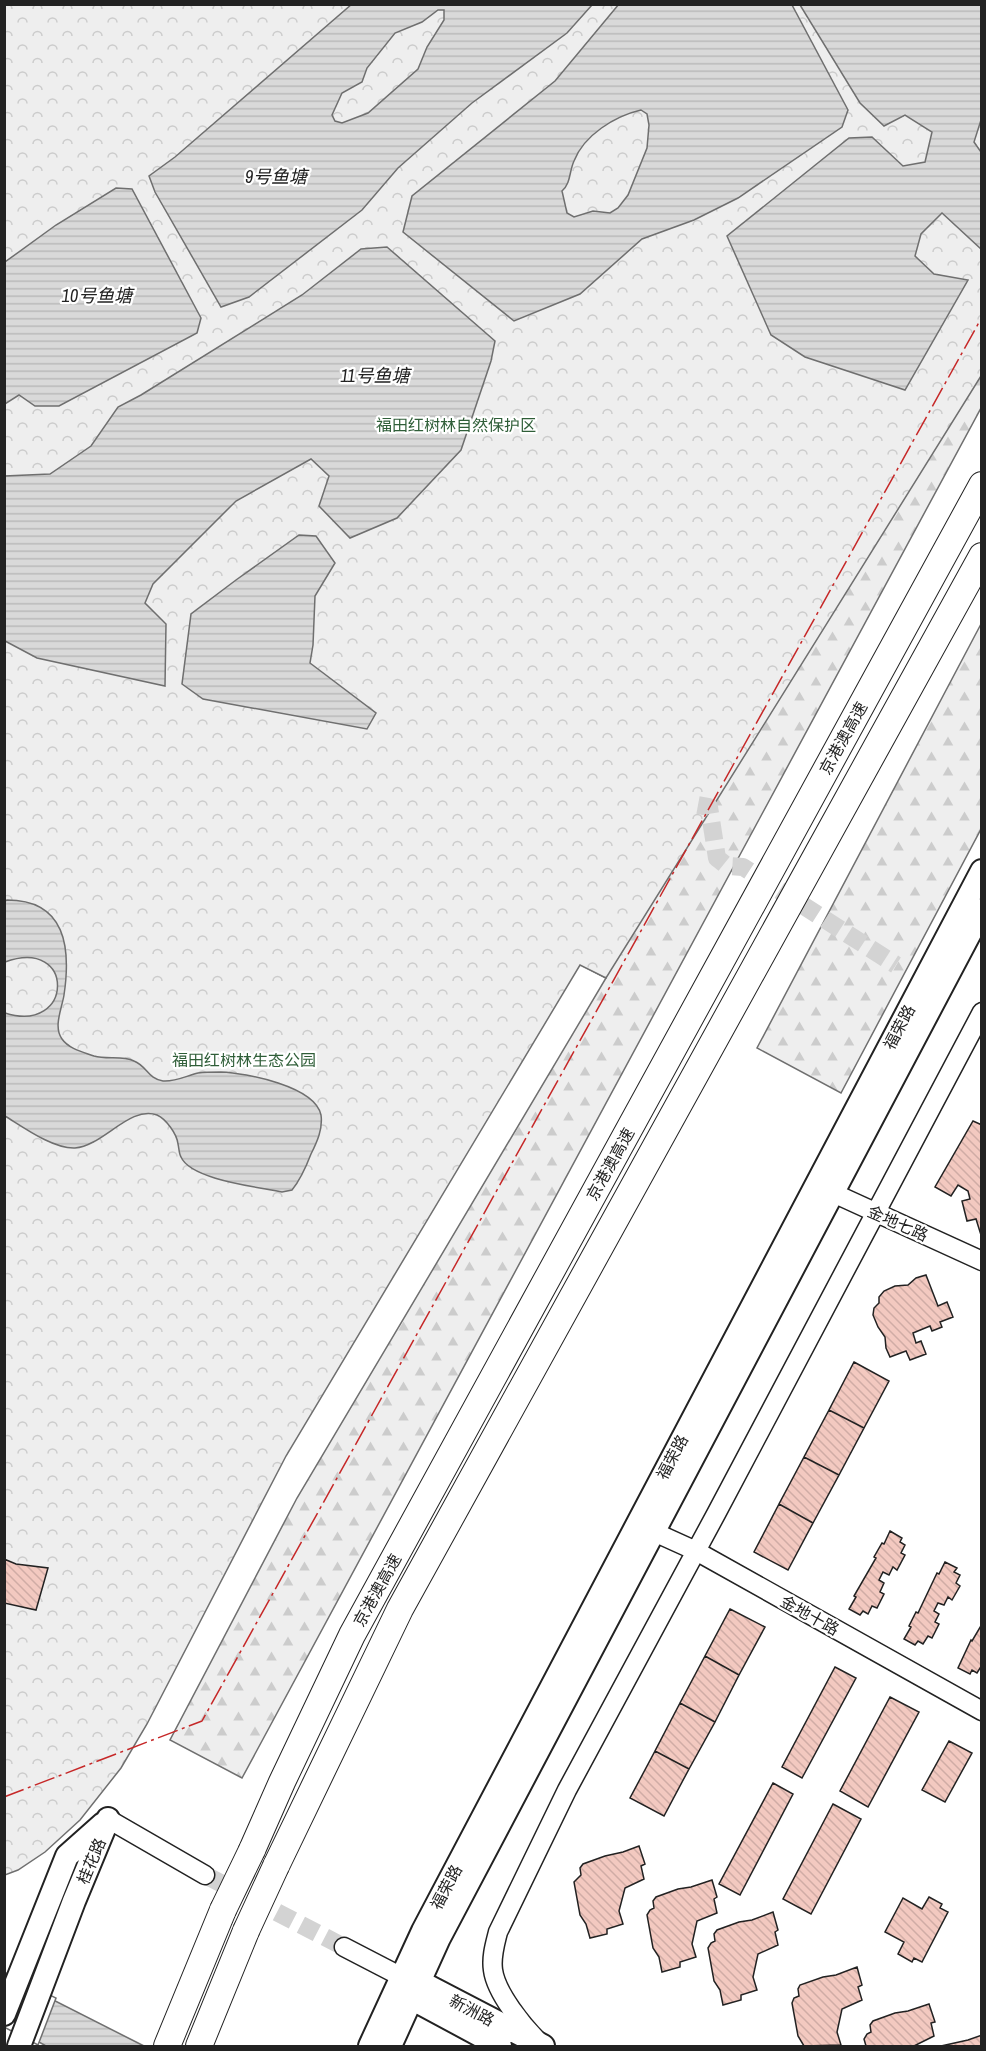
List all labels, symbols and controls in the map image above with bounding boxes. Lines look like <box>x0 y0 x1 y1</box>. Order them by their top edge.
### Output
water label: 9号鱼塘 <box>245 164 310 189</box>
water label: 10号鱼塘 <box>62 283 135 308</box>
water label: 11号鱼塘 <box>340 363 413 388</box>
park label: 福田红树林自然保护区 <box>376 414 536 436</box>
street label: 京港澳高速 <box>814 698 872 778</box>
street label: 福荣路 <box>878 1001 920 1053</box>
park label: 福田红树林生态公园 <box>172 1049 316 1071</box>
street label: 京港澳高速 <box>581 1124 639 1204</box>
street label: 金地七路 <box>864 1200 932 1246</box>
street label: 福荣路 <box>651 1431 693 1483</box>
street label: 京港澳高速 <box>348 1550 406 1630</box>
street label: 金地十路 <box>777 1590 843 1640</box>
street label: 桂花路 <box>71 1835 111 1887</box>
street label: 福荣路 <box>425 1861 467 1913</box>
street label: 新洲路 <box>446 1989 498 2031</box>

